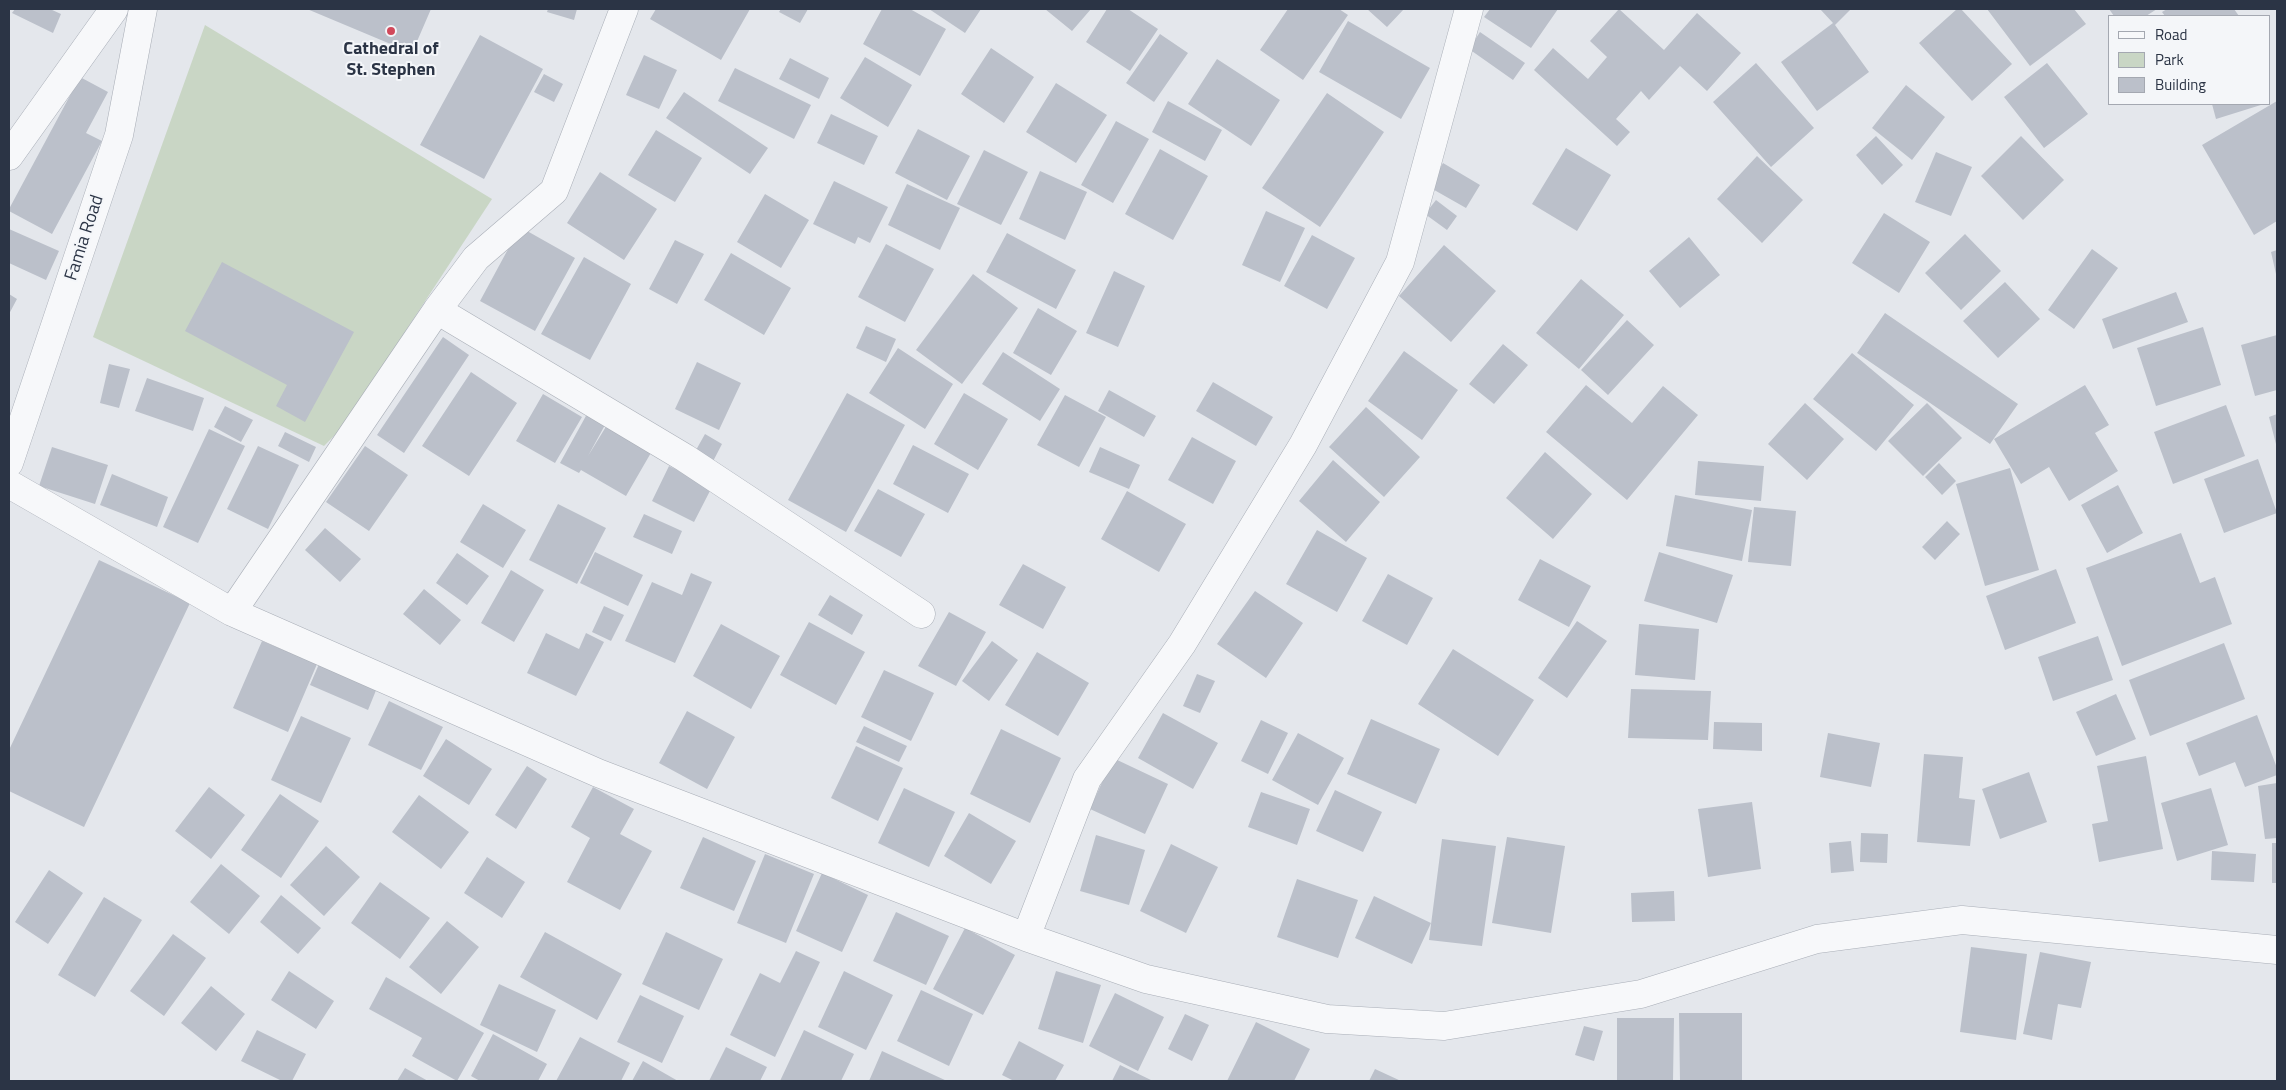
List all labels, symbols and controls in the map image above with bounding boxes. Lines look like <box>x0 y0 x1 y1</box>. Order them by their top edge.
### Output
legend <box>2108 15 2271 105</box>
text: Road <box>2155 23 2187 46</box>
marker: Cathedral of St. Stephen <box>385 25 397 37</box>
place label: Cathedral of St. Stephen <box>343 39 439 82</box>
text: Park <box>2155 48 2184 71</box>
text: Building <box>2155 73 2206 96</box>
street label: Famia Road <box>61 192 109 284</box>

